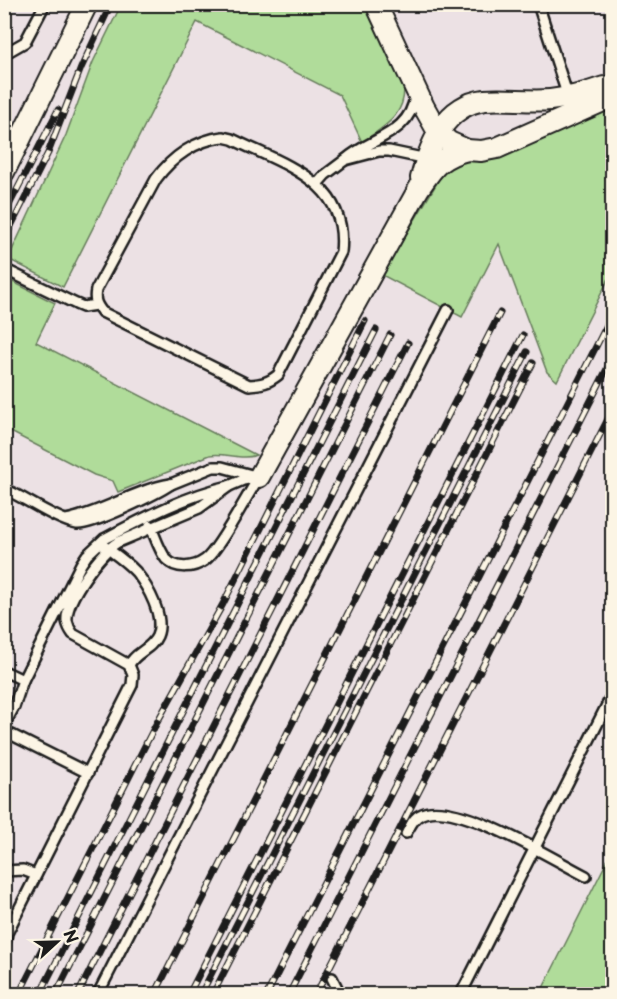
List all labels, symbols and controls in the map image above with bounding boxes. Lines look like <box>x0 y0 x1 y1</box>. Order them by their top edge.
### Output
north arrow <box>27 912 87 972</box>
text: N <box>58 926 85 946</box>

